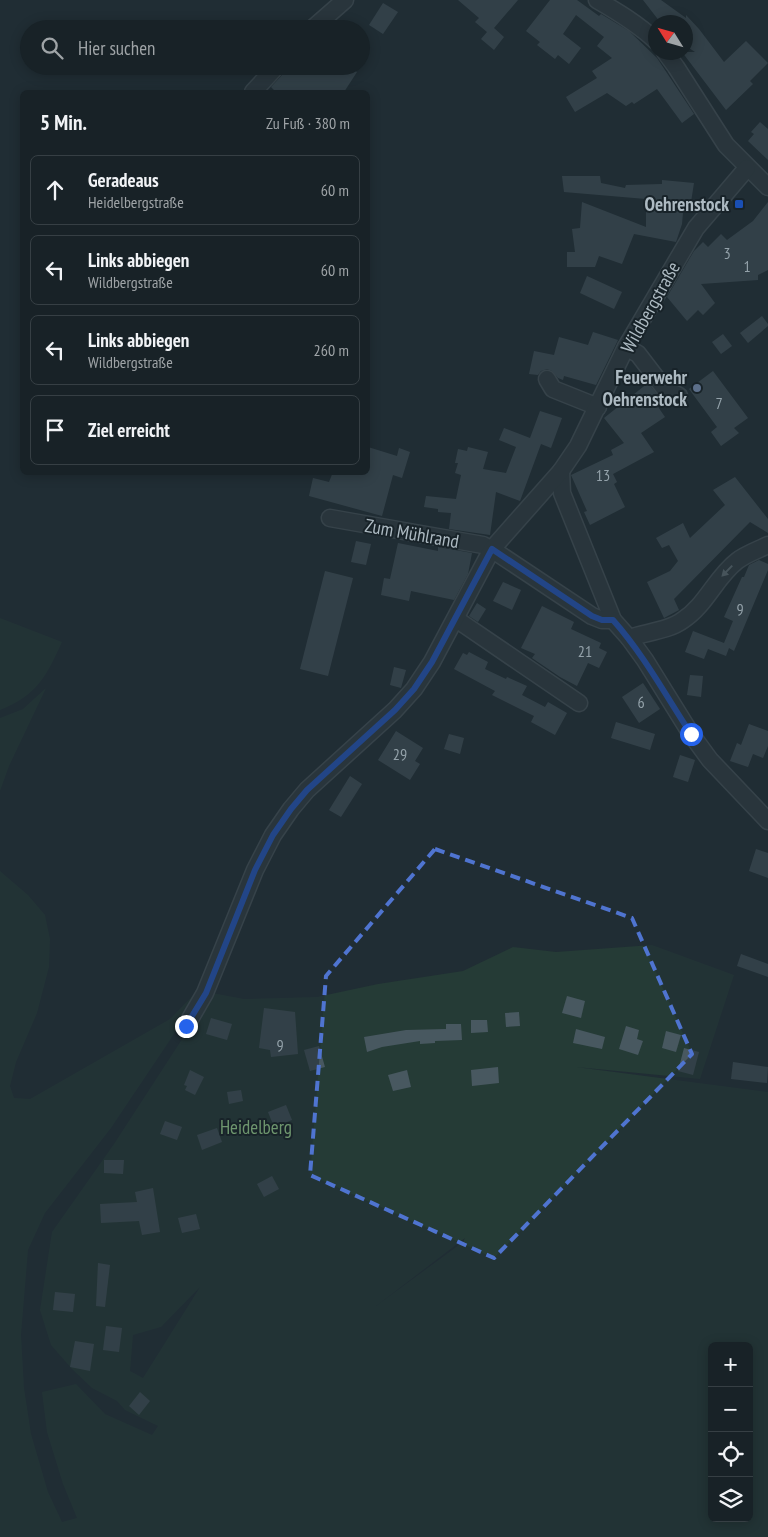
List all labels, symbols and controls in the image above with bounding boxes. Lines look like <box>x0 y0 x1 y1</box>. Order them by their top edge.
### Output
north arrow <box>648 15 693 60</box>
search box <box>20 20 370 75</box>
icon: search <box>38 34 66 62</box>
text: Hier suchen <box>78 36 155 60</box>
text: 5 Min. <box>40 109 87 136</box>
text: Zu Fuß · 380 m <box>266 113 350 133</box>
text: Geradeaus <box>88 168 159 192</box>
icon: ahead <box>41 176 69 204</box>
text: 60 m <box>321 180 349 200</box>
text: Heidelbergstraße <box>88 192 184 212</box>
place label: Oehrenstock <box>644 192 729 216</box>
marker: Oehrenstock <box>733 198 745 210</box>
house number: 3 <box>723 243 731 263</box>
text: Links abbiegen <box>88 248 189 272</box>
icon: left <box>41 256 69 284</box>
house number: 1 <box>743 256 751 276</box>
street label: Wildbergstraße <box>615 257 685 357</box>
text: 60 m <box>321 260 349 280</box>
text: Wildbergstraße <box>88 272 173 292</box>
text: Links abbiegen <box>88 328 189 352</box>
icon: left <box>41 336 69 364</box>
text: 260 m <box>314 340 349 360</box>
text: Wildbergstraße <box>88 352 173 372</box>
place label: Feuerwehr Oehrenstock <box>602 365 687 411</box>
marker: Feuerwehr Oehrenstock <box>691 382 703 394</box>
house number: 7 <box>715 393 723 413</box>
icon: arrive <box>41 416 69 444</box>
text: Ziel erreicht <box>88 418 170 442</box>
house number: 13 <box>596 465 610 485</box>
street label: Zum Mühlrand <box>363 513 461 553</box>
one-way arrow <box>721 565 733 577</box>
house number: 9 <box>736 599 744 619</box>
house number: 21 <box>578 641 592 661</box>
house number: 6 <box>637 692 645 712</box>
route start <box>680 723 703 746</box>
house number: 29 <box>393 744 407 764</box>
route end <box>175 1015 198 1038</box>
house number: 9 <box>276 1035 284 1055</box>
park label: Heidelberg <box>220 1115 292 1139</box>
map controls <box>708 1342 753 1522</box>
button: + <box>708 1342 753 1387</box>
button: − <box>708 1387 753 1432</box>
button: locate <box>708 1432 753 1477</box>
button: layers <box>708 1477 753 1522</box>

